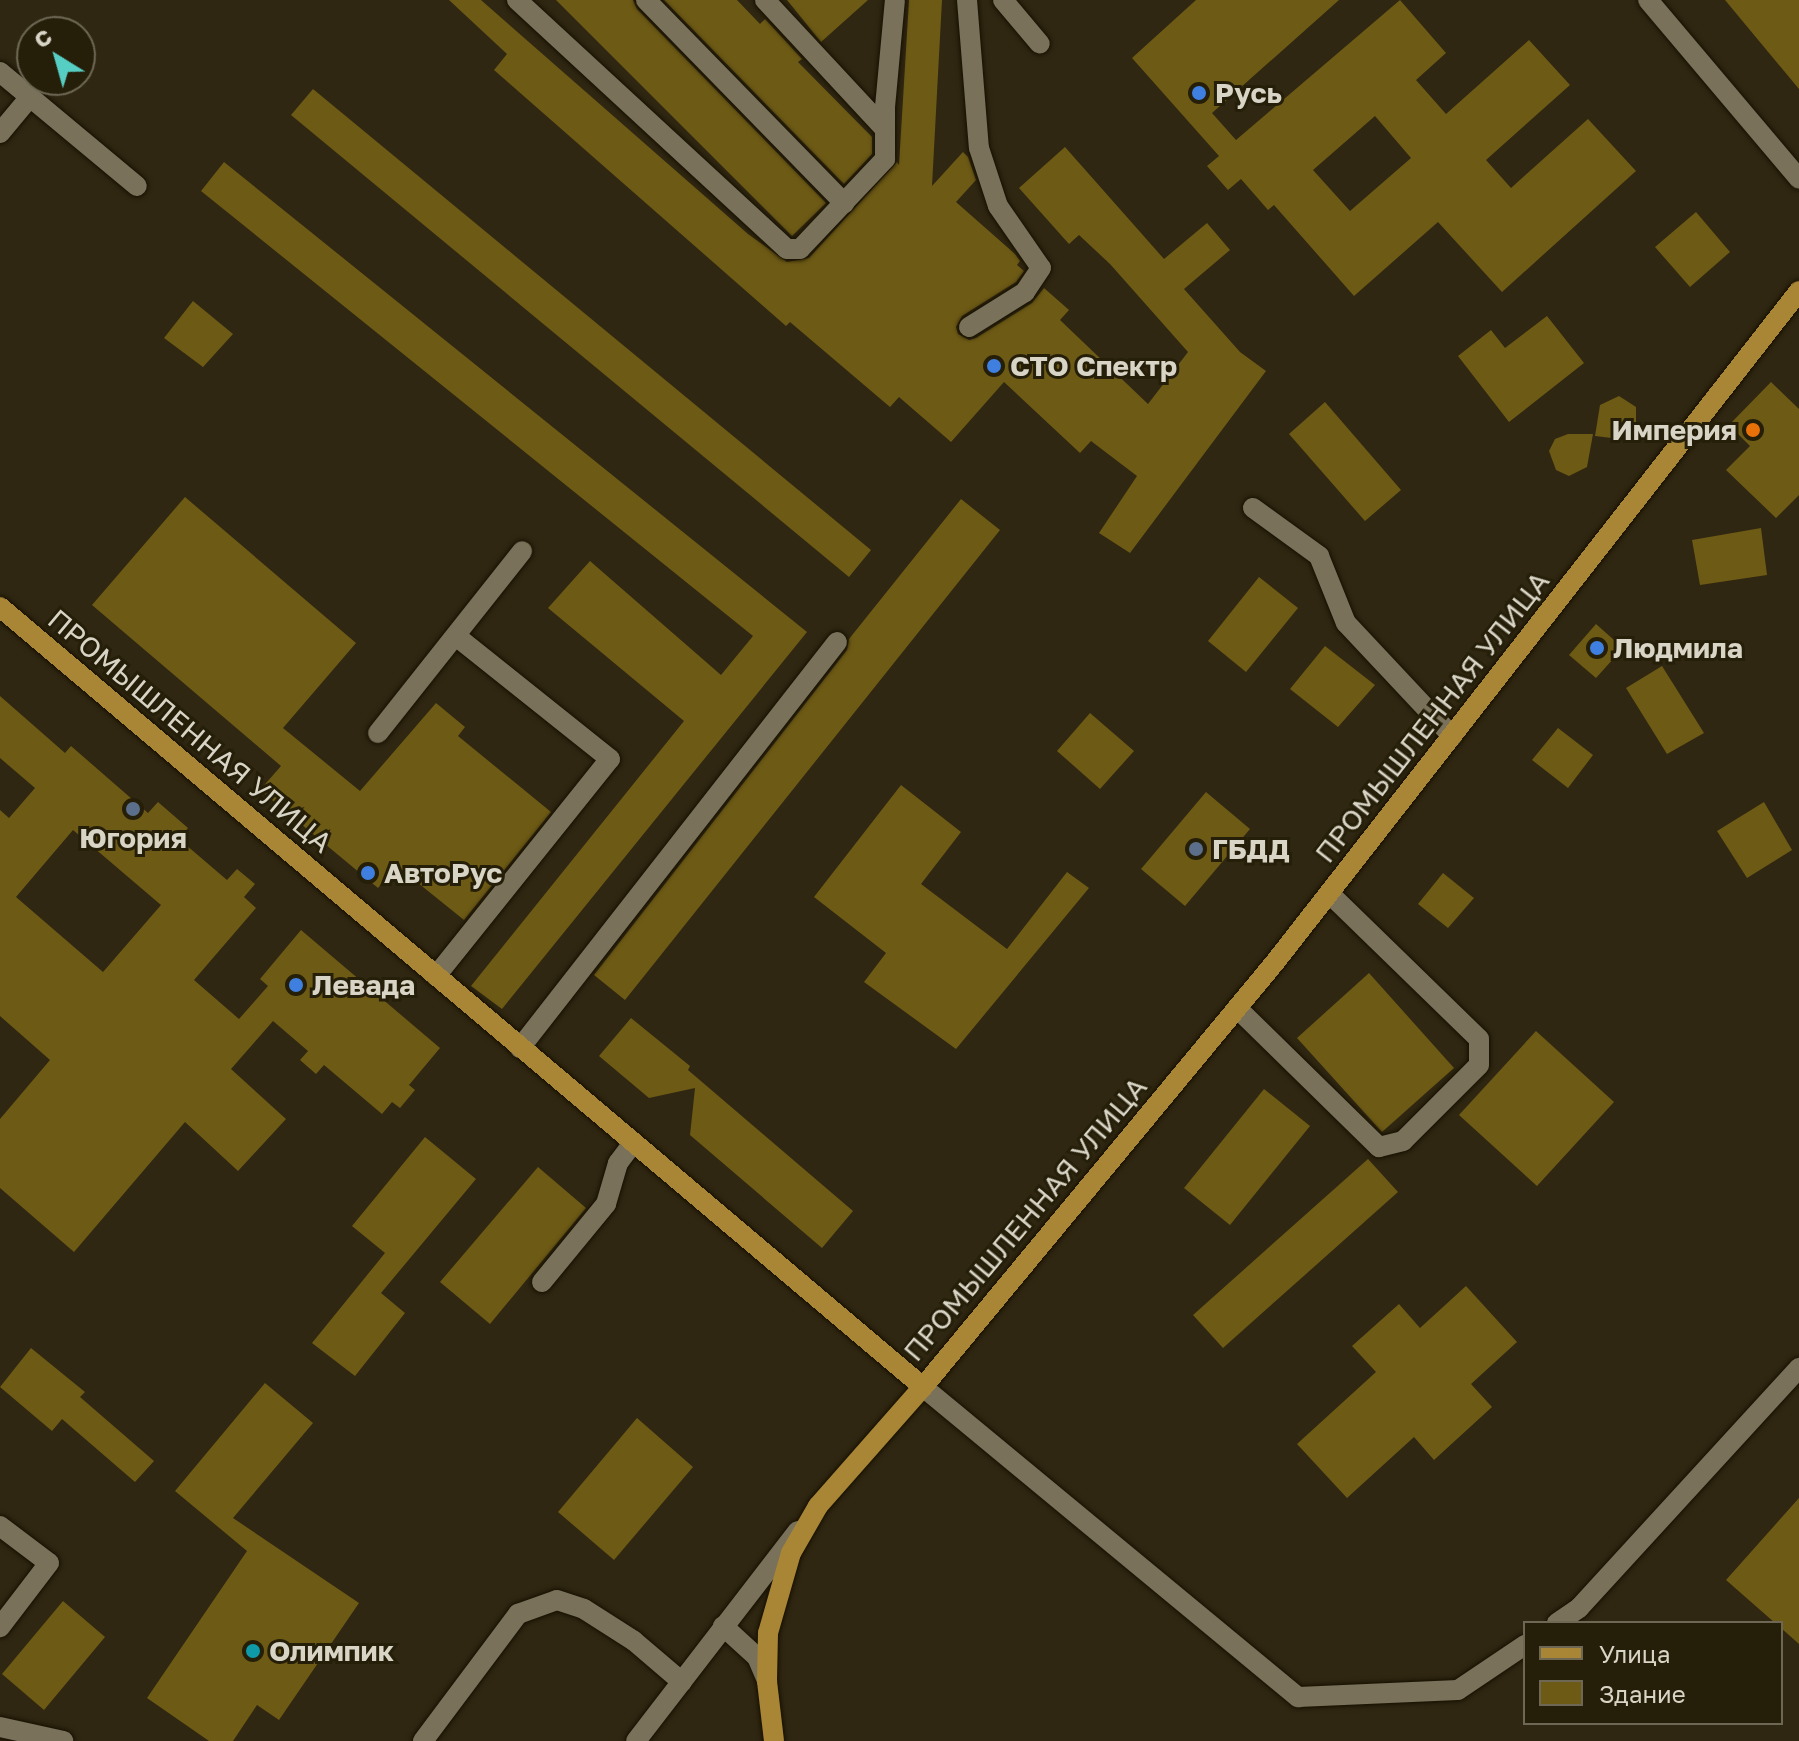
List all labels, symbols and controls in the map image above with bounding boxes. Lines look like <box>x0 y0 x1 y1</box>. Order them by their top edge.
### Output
north arrow <box>16 16 96 96</box>
text: С <box>28 23 57 54</box>
place label: Русь <box>1215 76 1282 110</box>
marker: Русь <box>1190 84 1208 102</box>
place label: СТО Спектр <box>1010 349 1177 383</box>
marker: СТО Спектр <box>985 357 1003 375</box>
place label: Империя <box>1612 413 1737 447</box>
marker: Империя <box>1744 421 1762 439</box>
street label: ПРОМЫШЛЕННАЯ УЛИЦА <box>1308 565 1556 869</box>
street label: ПРОМЫШЛЕННАЯ УЛИЦА <box>41 602 339 860</box>
place label: Людмила <box>1613 631 1743 665</box>
marker: Людмила <box>1588 639 1606 657</box>
marker: Югория <box>124 800 142 818</box>
place label: Югория <box>79 821 187 855</box>
place label: ГБДД <box>1212 832 1290 866</box>
marker: ГБДД <box>1187 840 1205 858</box>
place label: АвтоРус <box>384 856 502 890</box>
marker: АвтоРус <box>359 864 377 882</box>
place label: Левада <box>312 968 415 1002</box>
marker: Левада <box>287 976 305 994</box>
street label: ПРОМЫШЛЕННАЯ УЛИЦА <box>896 1070 1154 1368</box>
legend <box>1523 1621 1783 1725</box>
place label: Олимпик <box>269 1634 394 1668</box>
text: Улица <box>1599 1639 1671 1668</box>
marker: Олимпик <box>244 1642 262 1660</box>
text: Здание <box>1599 1679 1686 1708</box>

